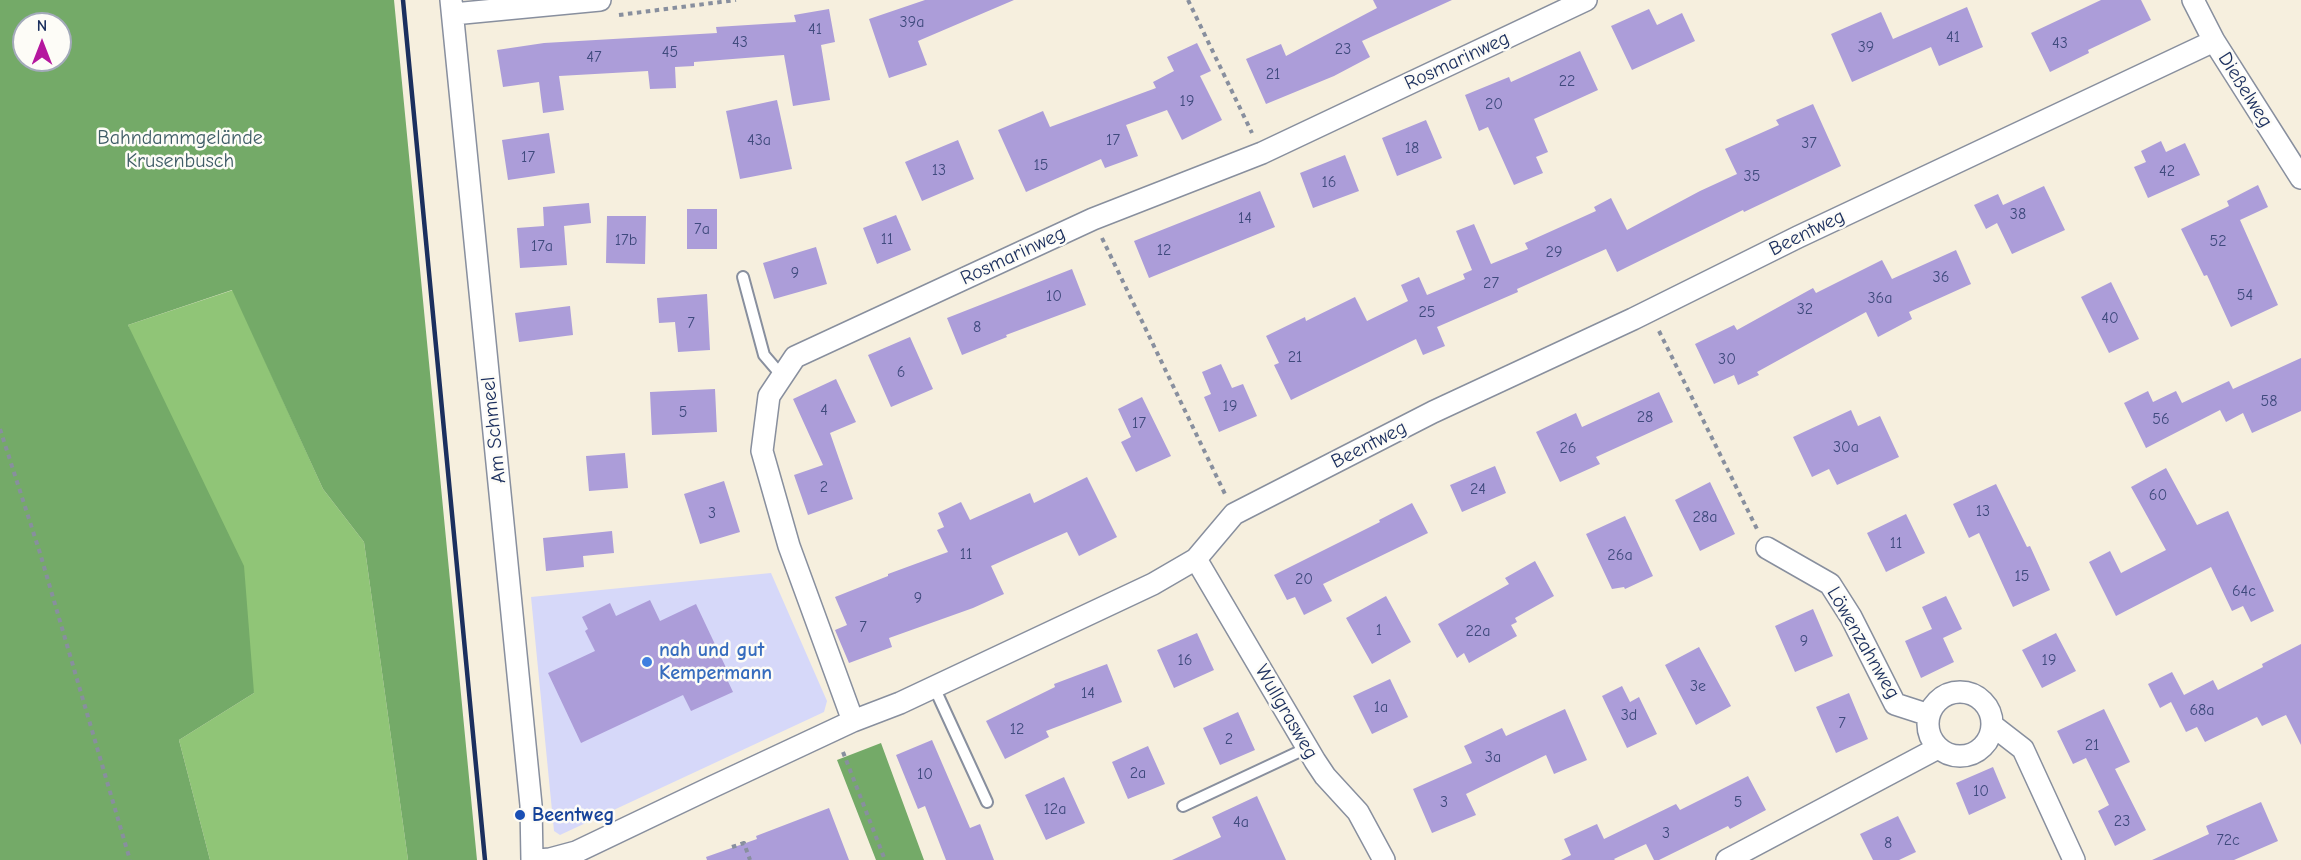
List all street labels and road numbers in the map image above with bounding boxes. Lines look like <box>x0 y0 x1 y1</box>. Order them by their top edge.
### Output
street label: Rosmarinweg <box>1401 26 1513 96</box>
street label: Dießelweg <box>2212 48 2278 132</box>
street label: Beentweg <box>1765 204 1849 262</box>
street label: Rosmarinweg <box>957 221 1069 291</box>
street label: Am Schmeel <box>476 375 512 485</box>
street label: Beentweg <box>1327 416 1411 474</box>
street label: Löwenzahnweg <box>1821 583 1905 703</box>
street label: Wullgrasweg <box>1249 660 1323 764</box>

